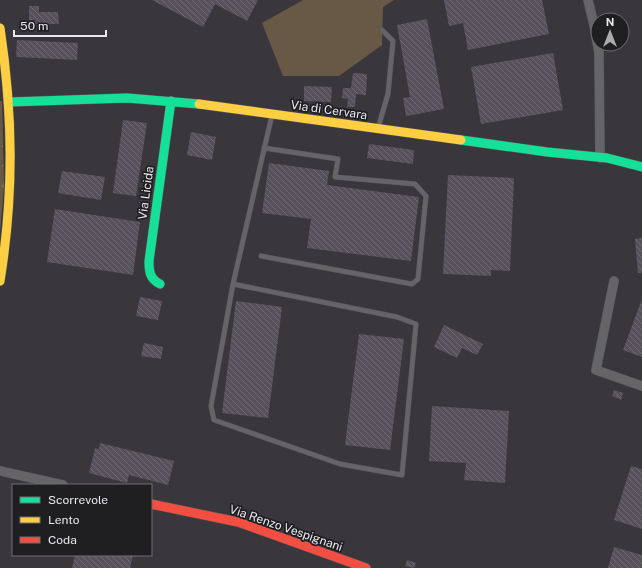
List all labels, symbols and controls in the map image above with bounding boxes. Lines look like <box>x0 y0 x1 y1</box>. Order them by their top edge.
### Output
scale bar <box>14 12 106 38</box>
north arrow <box>590 12 630 52</box>
text: N <box>606 16 614 28</box>
text: 50 m <box>20 19 48 33</box>
street label: Via di Cervara <box>290 98 368 122</box>
street label: Via Licida <box>135 165 157 221</box>
legend <box>12 484 152 556</box>
text: Scorrevole <box>48 493 108 507</box>
street label: Via Renzo Vespignani <box>228 502 344 554</box>
text: Lento <box>48 513 80 527</box>
text: Coda <box>48 533 77 547</box>

